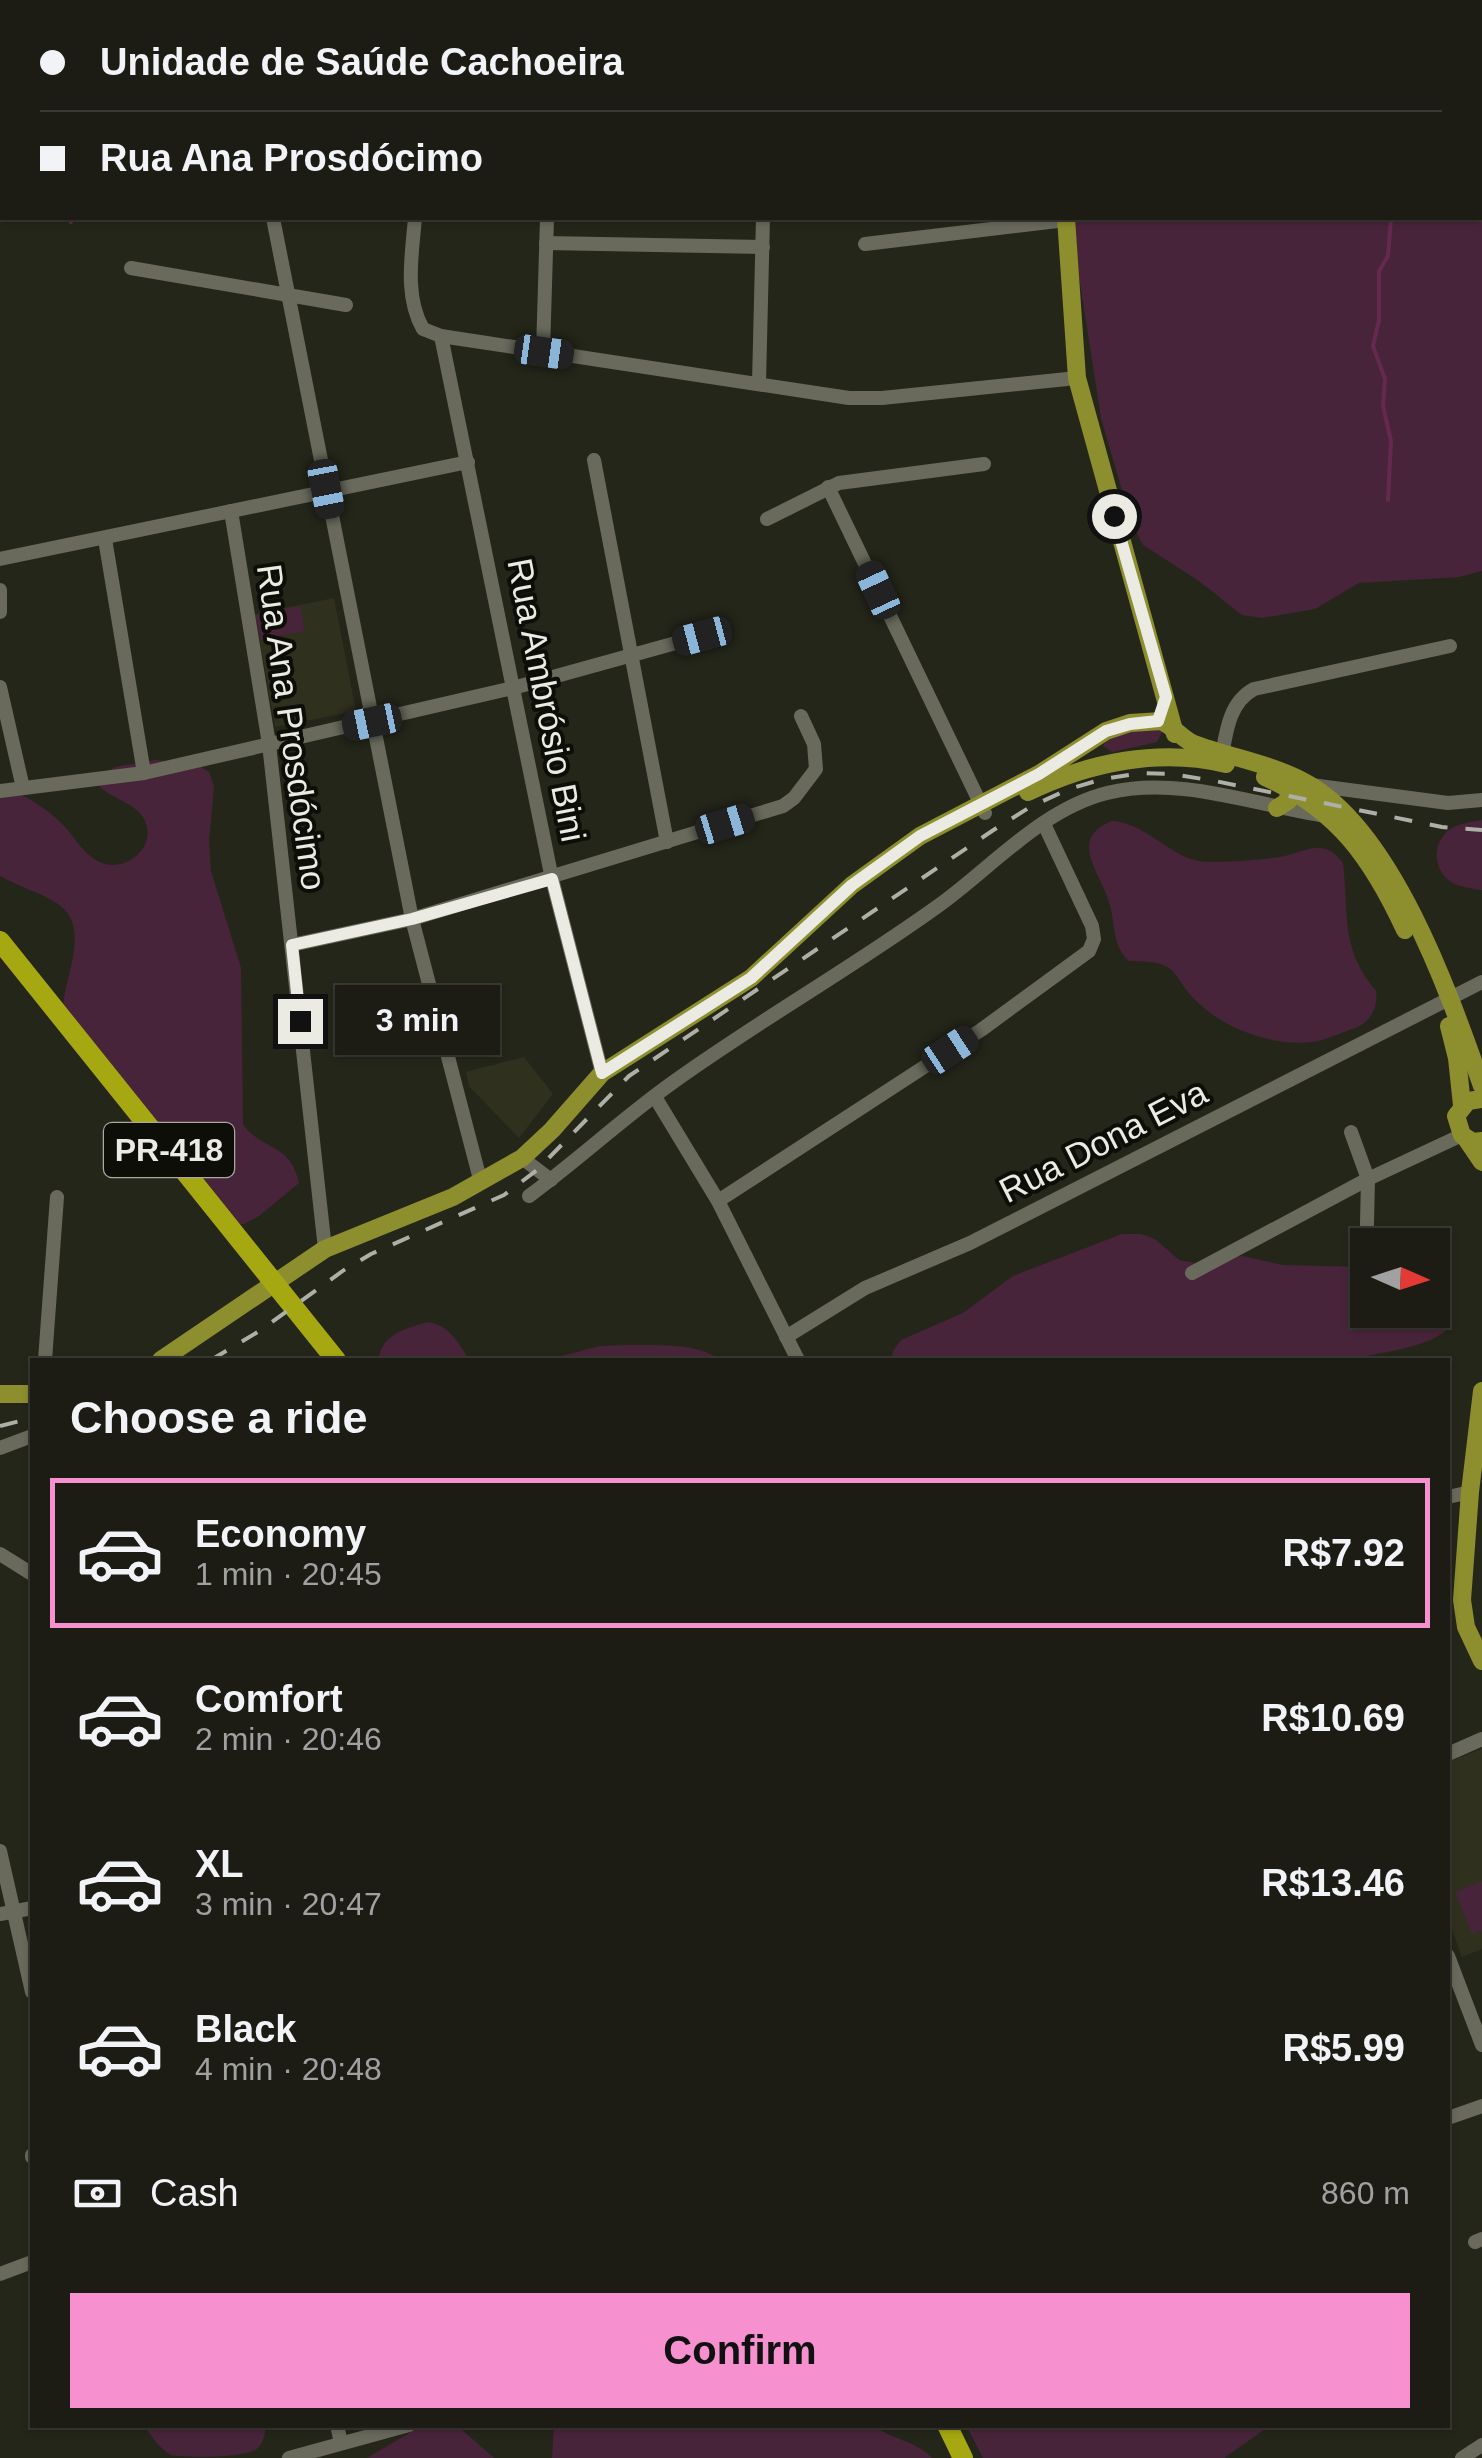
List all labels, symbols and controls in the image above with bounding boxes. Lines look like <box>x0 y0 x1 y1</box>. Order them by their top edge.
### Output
text: Unidade de Saúde Cachoeira <box>100 41 624 83</box>
text: Rua Ana Prosdócimo <box>100 137 483 179</box>
car <box>512 333 576 371</box>
car <box>306 457 346 521</box>
route start <box>1092 494 1137 539</box>
street label: Rua Ambrósio Bini <box>500 555 594 845</box>
car <box>852 556 904 624</box>
street label: Rua Ana Prosdócimo <box>250 561 334 893</box>
car <box>669 614 735 658</box>
car <box>340 701 404 743</box>
car <box>692 801 758 847</box>
callout: 3 min <box>335 986 500 1056</box>
route end <box>278 999 323 1044</box>
text: 3 min <box>376 1002 459 1038</box>
car <box>917 1021 983 1079</box>
street label: Rua Dona Eva <box>993 1072 1214 1210</box>
road number: PR-418 <box>104 1123 234 1177</box>
north arrow <box>1350 1228 1450 1328</box>
map controls <box>1350 1228 1450 1328</box>
text: Choose a ride <box>70 1392 368 1443</box>
icon: car <box>75 1508 165 1598</box>
text: Economy <box>195 1513 366 1555</box>
text: R$7.92 <box>1282 1532 1405 1574</box>
text: 1 min · 20:45 <box>195 1556 382 1592</box>
icon: car <box>75 1673 165 1763</box>
text: Comfort <box>195 1678 343 1720</box>
text: R$10.69 <box>1261 1697 1405 1739</box>
text: 2 min · 20:46 <box>195 1721 382 1757</box>
icon: car <box>75 1838 165 1928</box>
text: XL <box>195 1843 244 1885</box>
text: R$13.46 <box>1261 1862 1405 1904</box>
text: 3 min · 20:47 <box>195 1886 382 1922</box>
icon: car <box>75 2003 165 2093</box>
text: Black <box>195 2008 296 2050</box>
text: R$5.99 <box>1282 2027 1405 2069</box>
text: 4 min · 20:48 <box>195 2051 382 2087</box>
icon: cash <box>70 2166 125 2221</box>
text: Cash <box>150 2172 239 2214</box>
text: 860 m <box>1321 2175 1410 2211</box>
button: Confirm <box>70 2293 1410 2408</box>

